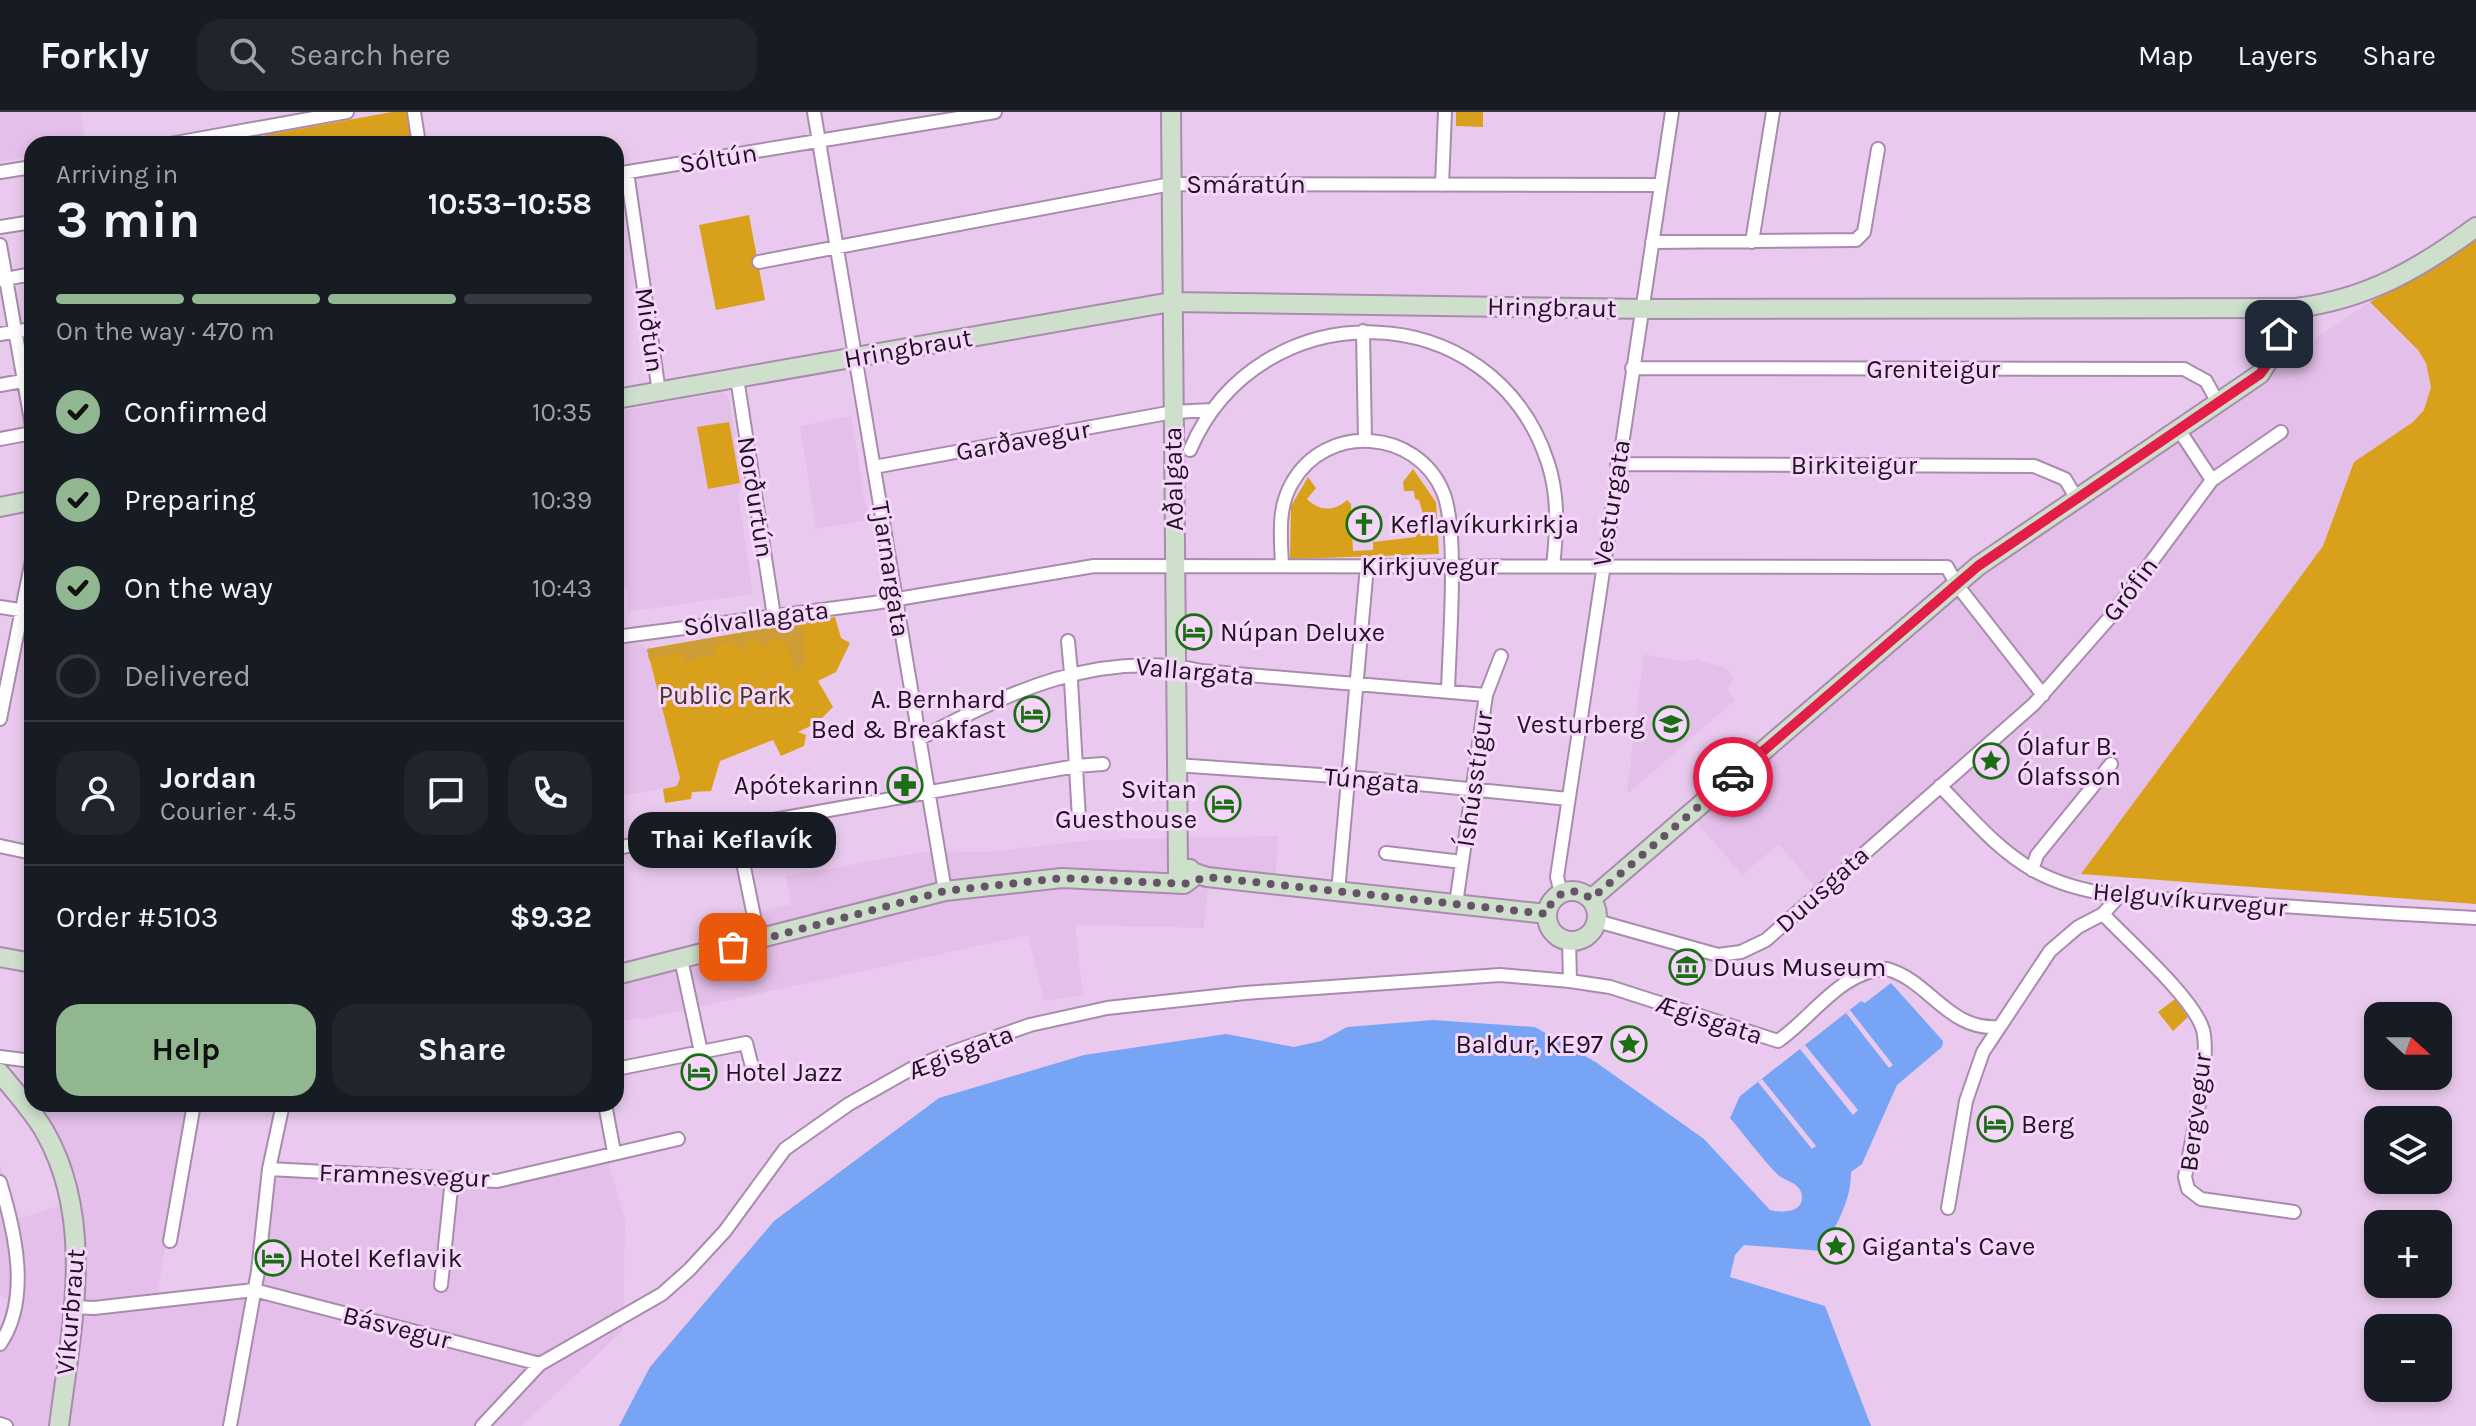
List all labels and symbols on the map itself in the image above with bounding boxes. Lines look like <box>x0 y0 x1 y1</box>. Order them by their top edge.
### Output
street label: Sóltún <box>677 137 759 180</box>
street label: Smáratún <box>1186 169 1306 200</box>
street label: Miðtún <box>628 286 671 375</box>
street label: Hringbraut <box>1487 291 1617 324</box>
pin <box>2245 300 2313 368</box>
street label: Hringbraut <box>842 322 975 375</box>
street label: Greniteigur <box>1866 354 2000 385</box>
street label: Garðavegur <box>954 413 1093 468</box>
street label: Aðalgata <box>1157 427 1190 531</box>
street label: Norðurtún <box>731 434 780 560</box>
street label: Vesturgata <box>1586 437 1637 569</box>
street label: Birkiteigur <box>1791 450 1918 481</box>
street label: Tjarnargata <box>864 499 917 639</box>
church icon: Keflavíkurkirkja <box>1345 505 1383 543</box>
place label: Keflavíkurkirkja <box>1390 509 1579 540</box>
street label: Kirkjuvegur <box>1361 551 1499 582</box>
street label: Grófin <box>2096 551 2165 628</box>
street label: Sólvallagata <box>681 594 831 643</box>
hotel icon: Núpan Deluxe <box>1175 613 1213 651</box>
place label: Núpan Deluxe <box>1220 617 1385 648</box>
street label: Vallargata <box>1134 651 1256 692</box>
park label: Public Park <box>659 680 791 711</box>
place label: A. Bernhard Bed & Breakfast <box>811 684 1006 745</box>
hotel icon: A. Bernhard Bed & Breakfast <box>1013 695 1051 733</box>
school or university icon: Vesturberg <box>1652 705 1690 743</box>
street label: Íshússtígur <box>1449 708 1499 849</box>
place label: Vesturberg <box>1517 709 1645 740</box>
place label: Ólafur B. Ólafsson <box>2017 730 2121 792</box>
courier <box>1693 737 1773 817</box>
place icon: Ólafur B. Ólafsson <box>1972 742 2010 780</box>
street label: Túngata <box>1323 761 1421 800</box>
pharmacy icon: Apótekarinn <box>886 766 924 804</box>
place label: Apótekarinn <box>734 770 879 801</box>
place label: Svitan Guesthouse <box>1055 774 1197 835</box>
hotel icon: Svitan Guesthouse <box>1204 785 1242 823</box>
callout: Thai Keflavík <box>629 811 837 867</box>
street label: Duusgata <box>1769 839 1876 939</box>
street label: Helguvíkurvegur <box>2091 876 2289 924</box>
pin <box>699 913 767 981</box>
museum icon: Duus Museum <box>1668 948 1706 986</box>
place label: Duus Museum <box>1713 952 1886 983</box>
street label: Ægisgata <box>1651 988 1766 1051</box>
north arrow <box>2364 1002 2452 1090</box>
street label: Ægisgata <box>903 1018 1018 1087</box>
place icon: Baldur, KE97 <box>1610 1025 1648 1063</box>
place label: Baldur, KE97 <box>1455 1029 1603 1060</box>
street label: Bergvegur <box>2173 1050 2218 1173</box>
hotel icon: Hotel Jazz <box>680 1053 718 1091</box>
place label: Hotel Jazz <box>725 1057 843 1088</box>
hotel icon: Berg <box>1976 1105 2014 1143</box>
place label: Berg <box>2021 1109 2074 1140</box>
street label: Framnesvegur <box>318 1157 490 1194</box>
place icon: Giganta's Cave <box>1817 1227 1855 1265</box>
place label: Giganta's Cave <box>1862 1231 2035 1262</box>
hotel icon: Hotel Keflavik <box>254 1239 292 1277</box>
place label: Hotel Keflavik <box>299 1243 462 1274</box>
street label: Víkurbraut <box>50 1247 91 1377</box>
street label: Básvegur <box>340 1299 455 1356</box>

